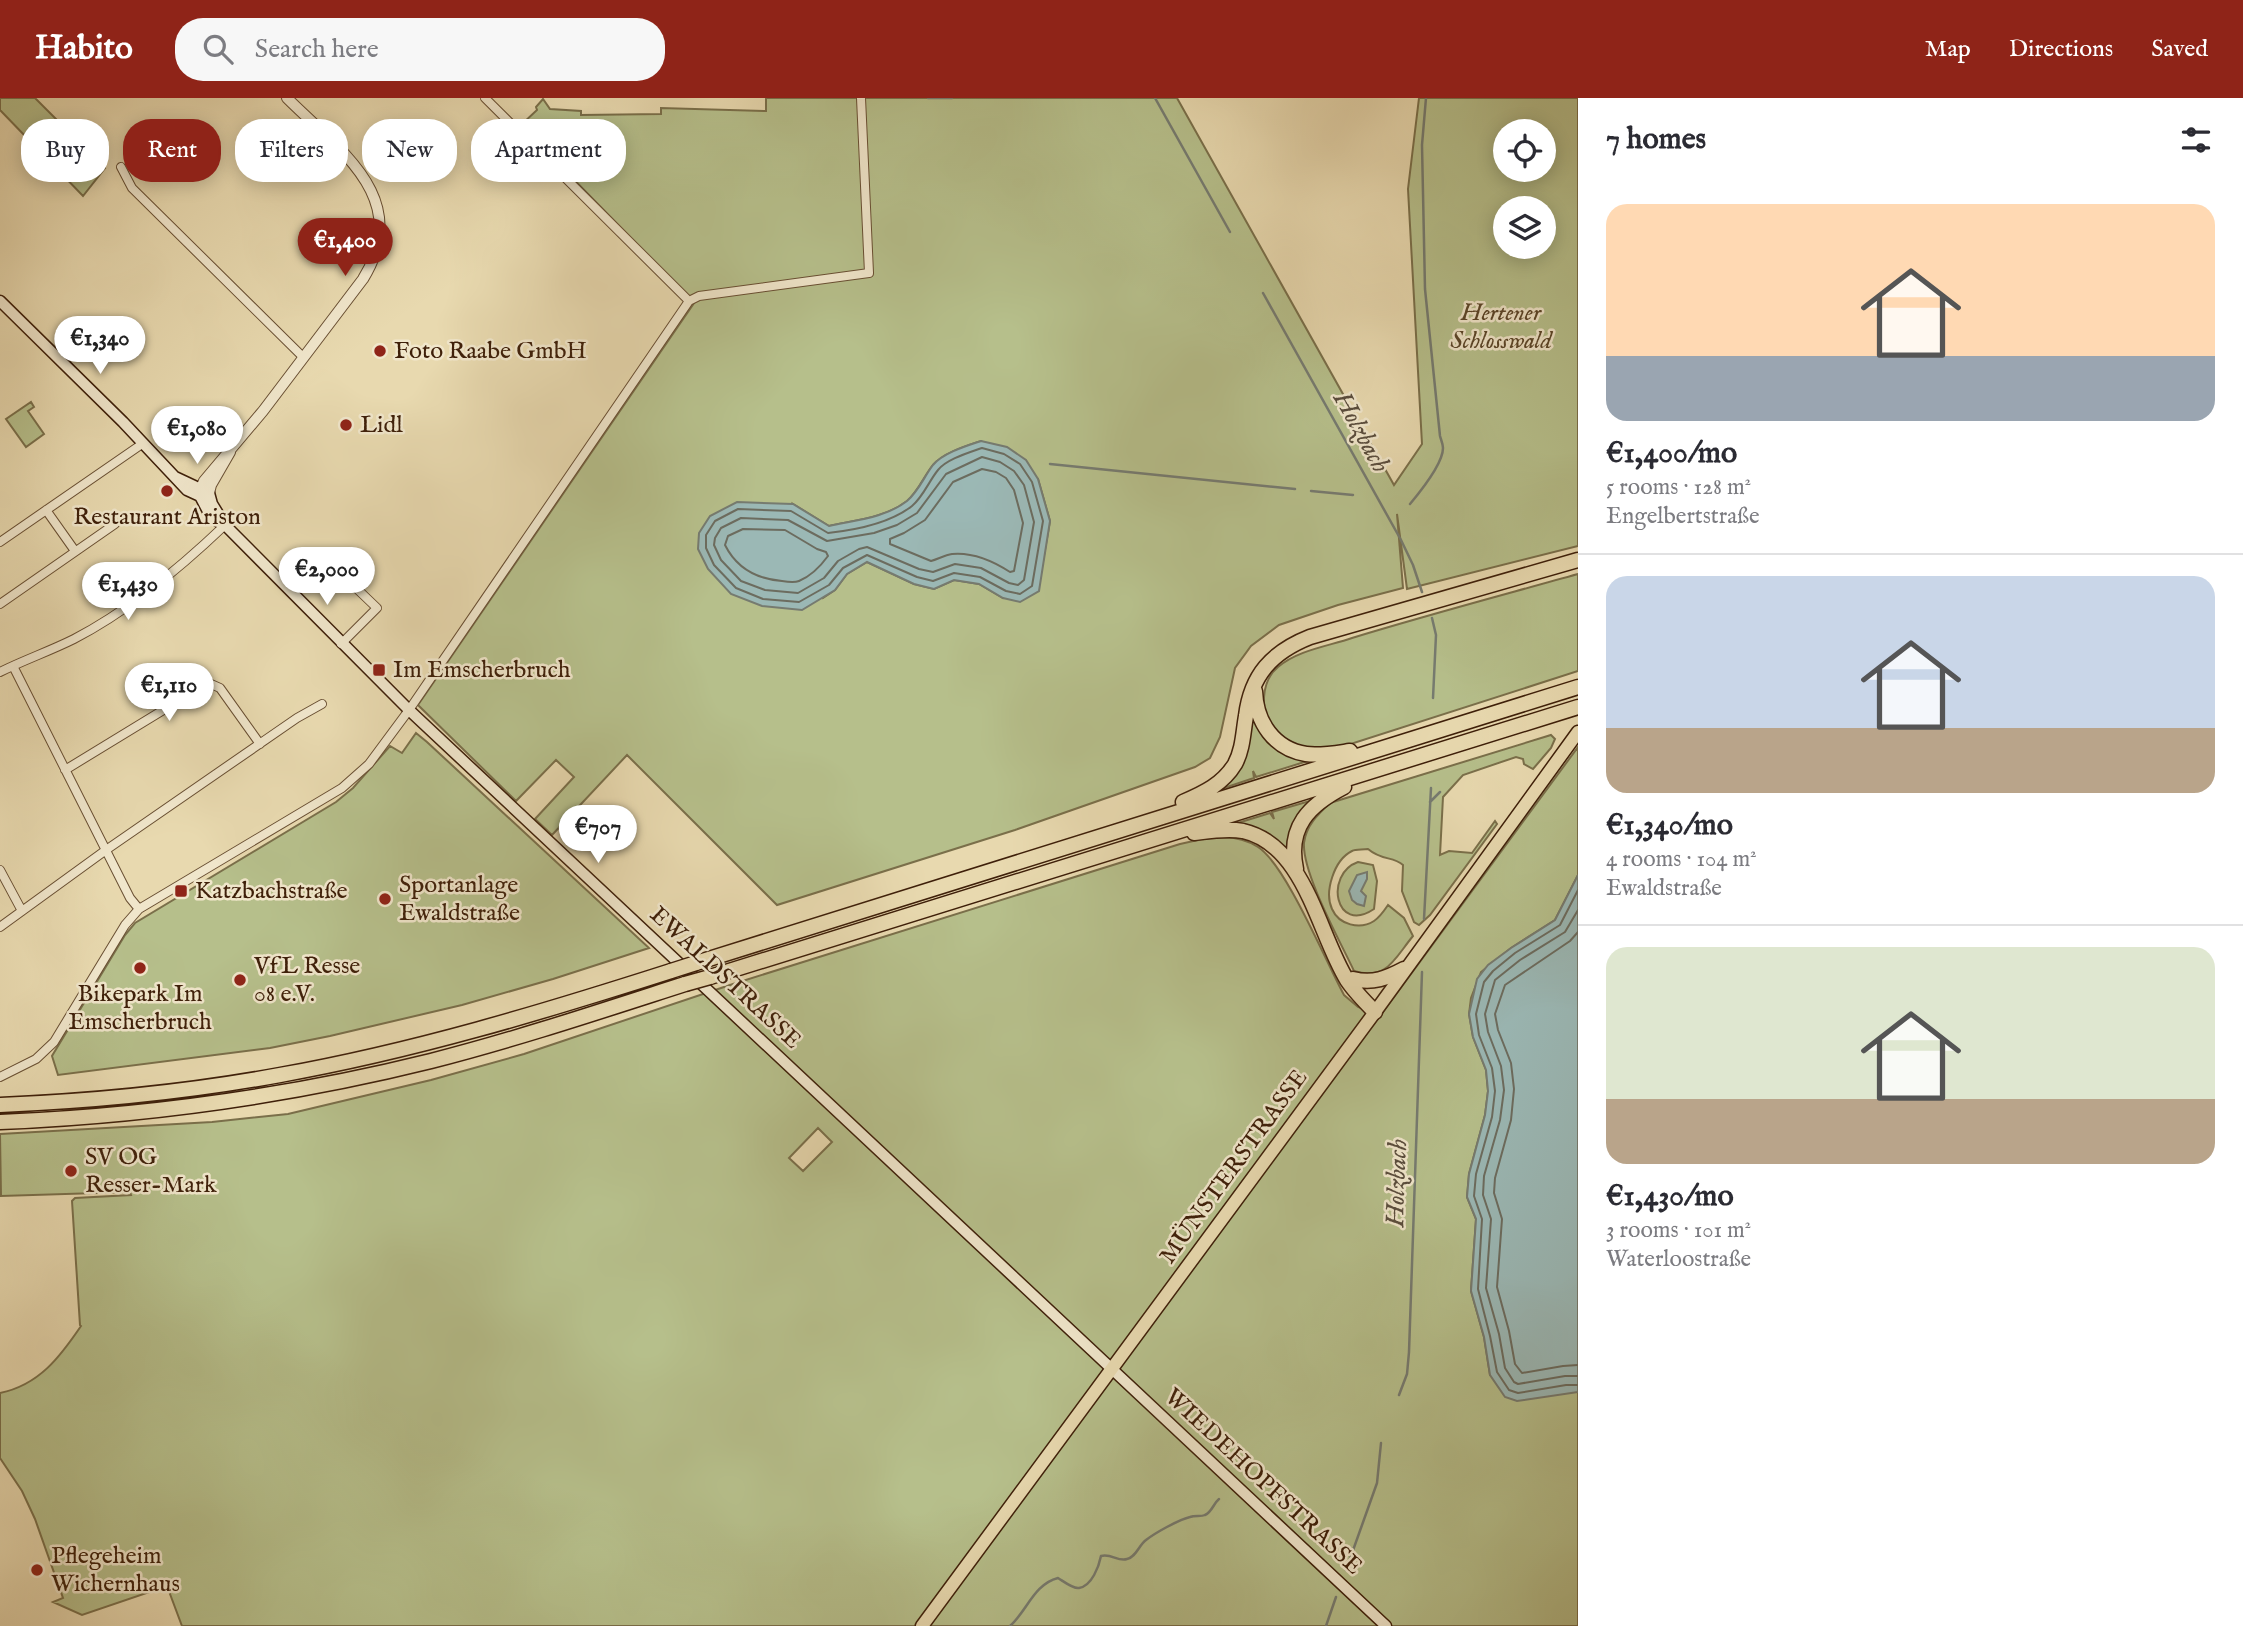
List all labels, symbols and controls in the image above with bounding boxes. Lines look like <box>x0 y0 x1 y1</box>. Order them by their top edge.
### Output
search box <box>175 18 665 81</box>
text: Habito <box>35 28 133 70</box>
icon: search <box>199 30 237 68</box>
text: Search here <box>255 33 379 66</box>
text: Map <box>1925 34 1971 65</box>
text: Directions <box>2009 34 2113 65</box>
text: Saved <box>2151 34 2208 65</box>
chip: Buy <box>21 119 109 182</box>
chip: Rent <box>123 119 221 182</box>
chip: Filters <box>235 119 348 182</box>
chip: New <box>362 119 457 182</box>
chip: Apartment <box>471 119 626 182</box>
map controls <box>1493 119 1556 259</box>
button: locate <box>1493 119 1556 182</box>
text: 7 homes <box>1606 121 1706 159</box>
icon: filters <box>2177 121 2215 159</box>
button: layers <box>1493 196 1556 259</box>
pin: €1,400 <box>288 218 402 278</box>
text: €1,400 <box>314 226 376 255</box>
icon: home <box>1848 250 1974 376</box>
park label: Hertener Schlosswald <box>1450 298 1553 357</box>
pin: €1,340 <box>43 316 157 376</box>
text: €1,340 <box>70 324 130 353</box>
place label: Foto Raabe GmbH <box>394 336 587 367</box>
marker: Foto Raabe GmbH <box>372 343 388 359</box>
water label: Holzbach <box>1325 385 1397 478</box>
pin: €1,080 <box>140 406 254 466</box>
place label: Lidl <box>360 410 403 441</box>
text: €1,080 <box>167 414 227 443</box>
marker: Lidl <box>338 417 354 433</box>
text: €1,400/mo <box>1606 435 1737 473</box>
text: 5 rooms · 128 m² <box>1606 473 1751 502</box>
marker: Restaurant Ariston <box>159 483 175 499</box>
place label: Restaurant Ariston <box>73 502 261 533</box>
text: Engelbertstraße <box>1606 502 1760 531</box>
pin: €2,000 <box>270 547 384 607</box>
text: €2,000 <box>295 555 359 584</box>
pin: €1,430 <box>71 562 185 622</box>
text: €1,430 <box>98 570 158 599</box>
icon: home <box>1848 622 1974 748</box>
place label: Im Emscherbruch <box>393 655 571 686</box>
marker: Im Emscherbruch <box>371 662 387 678</box>
pin: €1,110 <box>112 664 226 723</box>
text: €1,110 <box>141 671 197 700</box>
pin: €707 <box>557 806 639 865</box>
text: €1,340/mo <box>1606 807 1733 845</box>
text: €707 <box>575 813 621 842</box>
text: 4 rooms · 104 m² <box>1606 845 1757 874</box>
place label: Sportanlage Ewaldstraße <box>399 870 520 929</box>
text: Ewaldstraße <box>1606 874 1722 903</box>
place label: Katzbachstraße <box>195 876 348 907</box>
marker: Katzbachstraße <box>173 883 189 899</box>
marker: Sportanlage Ewaldstraße <box>377 891 393 907</box>
street label: EWALDSTRASSE <box>643 900 807 1056</box>
place label: VfL Resse 08 e.V. <box>253 951 360 1010</box>
marker: Bikepark Im Emscherbruch <box>132 960 148 976</box>
marker: VfL Resse 08 e.V. <box>232 972 248 988</box>
place label: Bikepark Im Emscherbruch <box>68 979 212 1038</box>
icon: home <box>1848 993 1974 1119</box>
street label: MÜNSTERSTRASSE <box>1153 1064 1315 1270</box>
water label: Holzbach <box>1379 1139 1415 1228</box>
place label: SV OG Resser-Mark <box>85 1142 217 1201</box>
marker: SV OG Resser-Mark <box>63 1163 79 1179</box>
text: €1,430/mo <box>1606 1178 1734 1216</box>
text: 3 rooms · 101 m² <box>1606 1216 1751 1245</box>
text: Waterloostraße <box>1606 1245 1751 1274</box>
street label: WIEDEHOPFSTRASSE <box>1157 1382 1369 1582</box>
place label: Pflegeheim Wichernhaus <box>51 1541 180 1600</box>
marker: Pflegeheim Wichernhaus <box>29 1562 45 1578</box>

